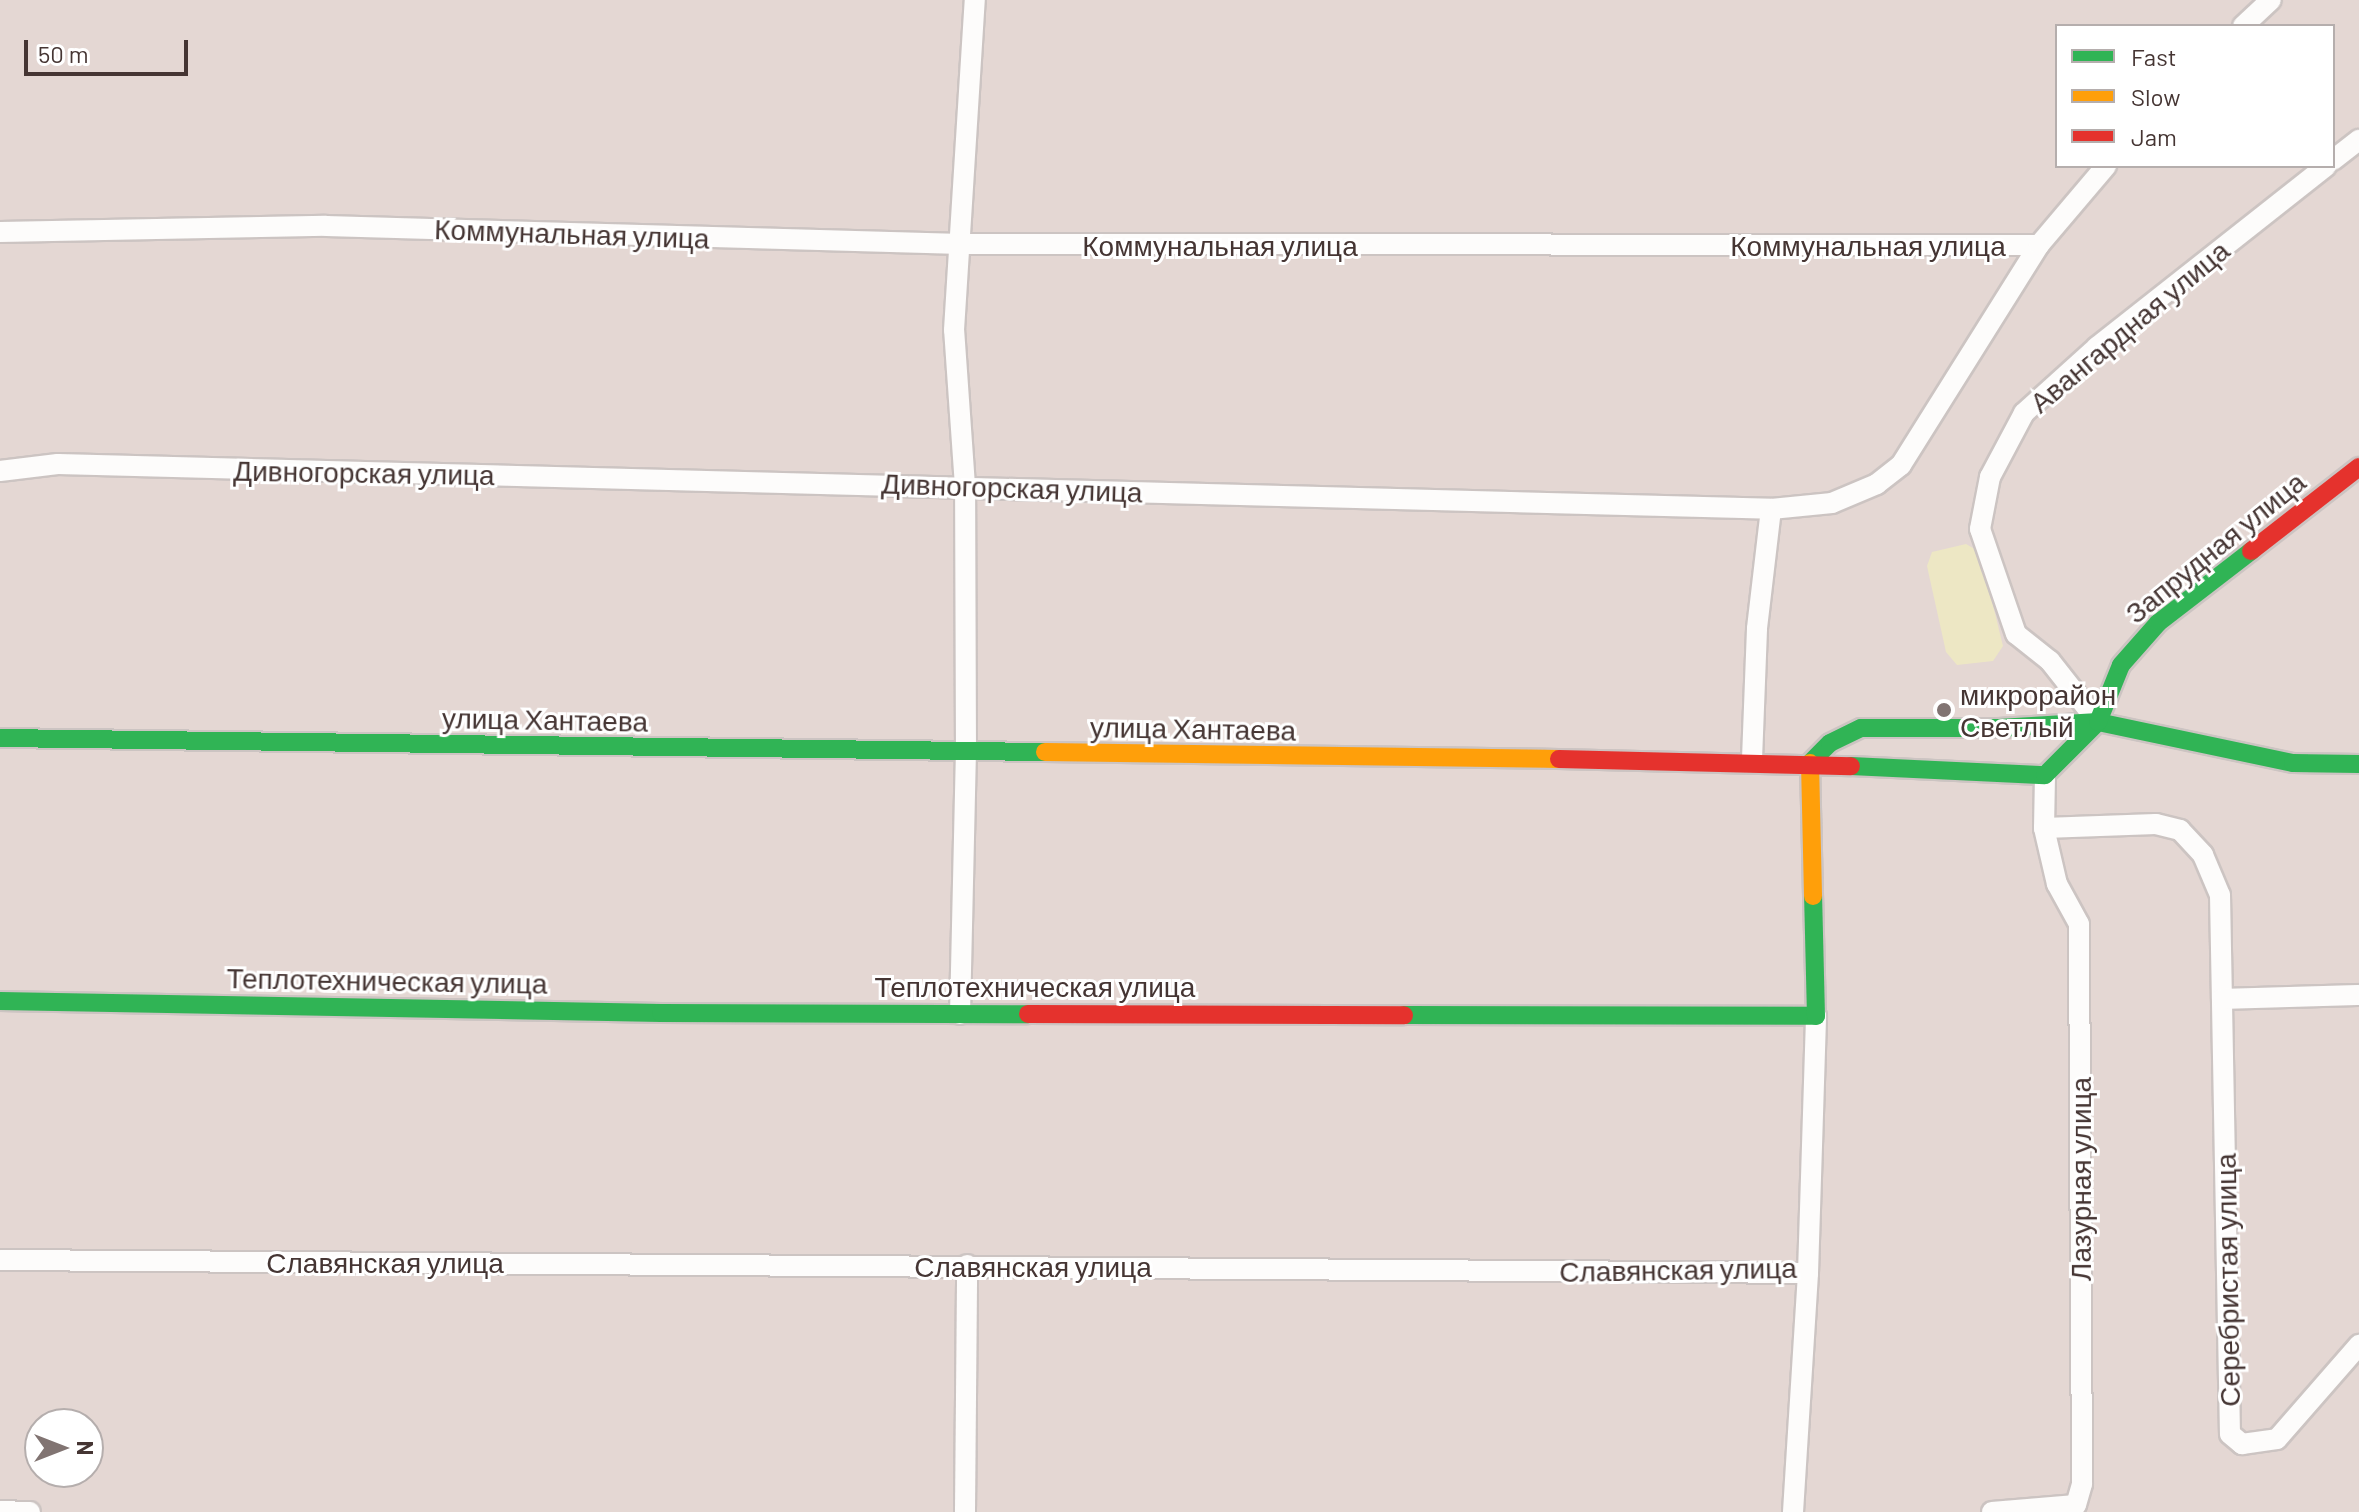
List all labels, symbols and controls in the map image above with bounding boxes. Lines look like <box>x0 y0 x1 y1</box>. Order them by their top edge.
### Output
scale bar <box>28 24 192 74</box>
legend <box>2055 24 2335 168</box>
text: 50 m <box>38 39 89 68</box>
text: Fast <box>2131 42 2176 71</box>
text: Slow <box>2131 82 2180 111</box>
text: Jam <box>2131 122 2177 151</box>
street label: Коммунальная улица <box>434 211 710 255</box>
street label: Коммунальная улица <box>1082 228 1358 262</box>
street label: Коммунальная улица <box>1730 228 2006 262</box>
street label: Авангардная улица <box>2023 233 2235 419</box>
street label: Дивногорская улица <box>233 453 495 491</box>
street label: Запрудная улица <box>2119 464 2311 630</box>
street label: Дивногорская улица <box>881 466 1143 508</box>
place label: микрорайон Светлый <box>1960 677 2116 743</box>
street label: улица Хантаева <box>442 700 648 738</box>
marker: микрорайон Светлый <box>1935 701 1953 719</box>
street label: улица Хантаева <box>1090 709 1296 747</box>
street label: Теплотехническая улица <box>226 960 548 1000</box>
street label: Теплотехническая улица <box>875 969 1195 1003</box>
street label: Лазурная улица <box>2063 1077 2097 1281</box>
street label: Серебристая улица <box>2208 1153 2246 1407</box>
street label: Славянская улица <box>266 1245 504 1279</box>
street label: Славянская улица <box>914 1249 1152 1283</box>
street label: Славянская улица <box>1559 1250 1797 1288</box>
north arrow <box>24 1408 104 1488</box>
text: N <box>73 1441 99 1455</box>

